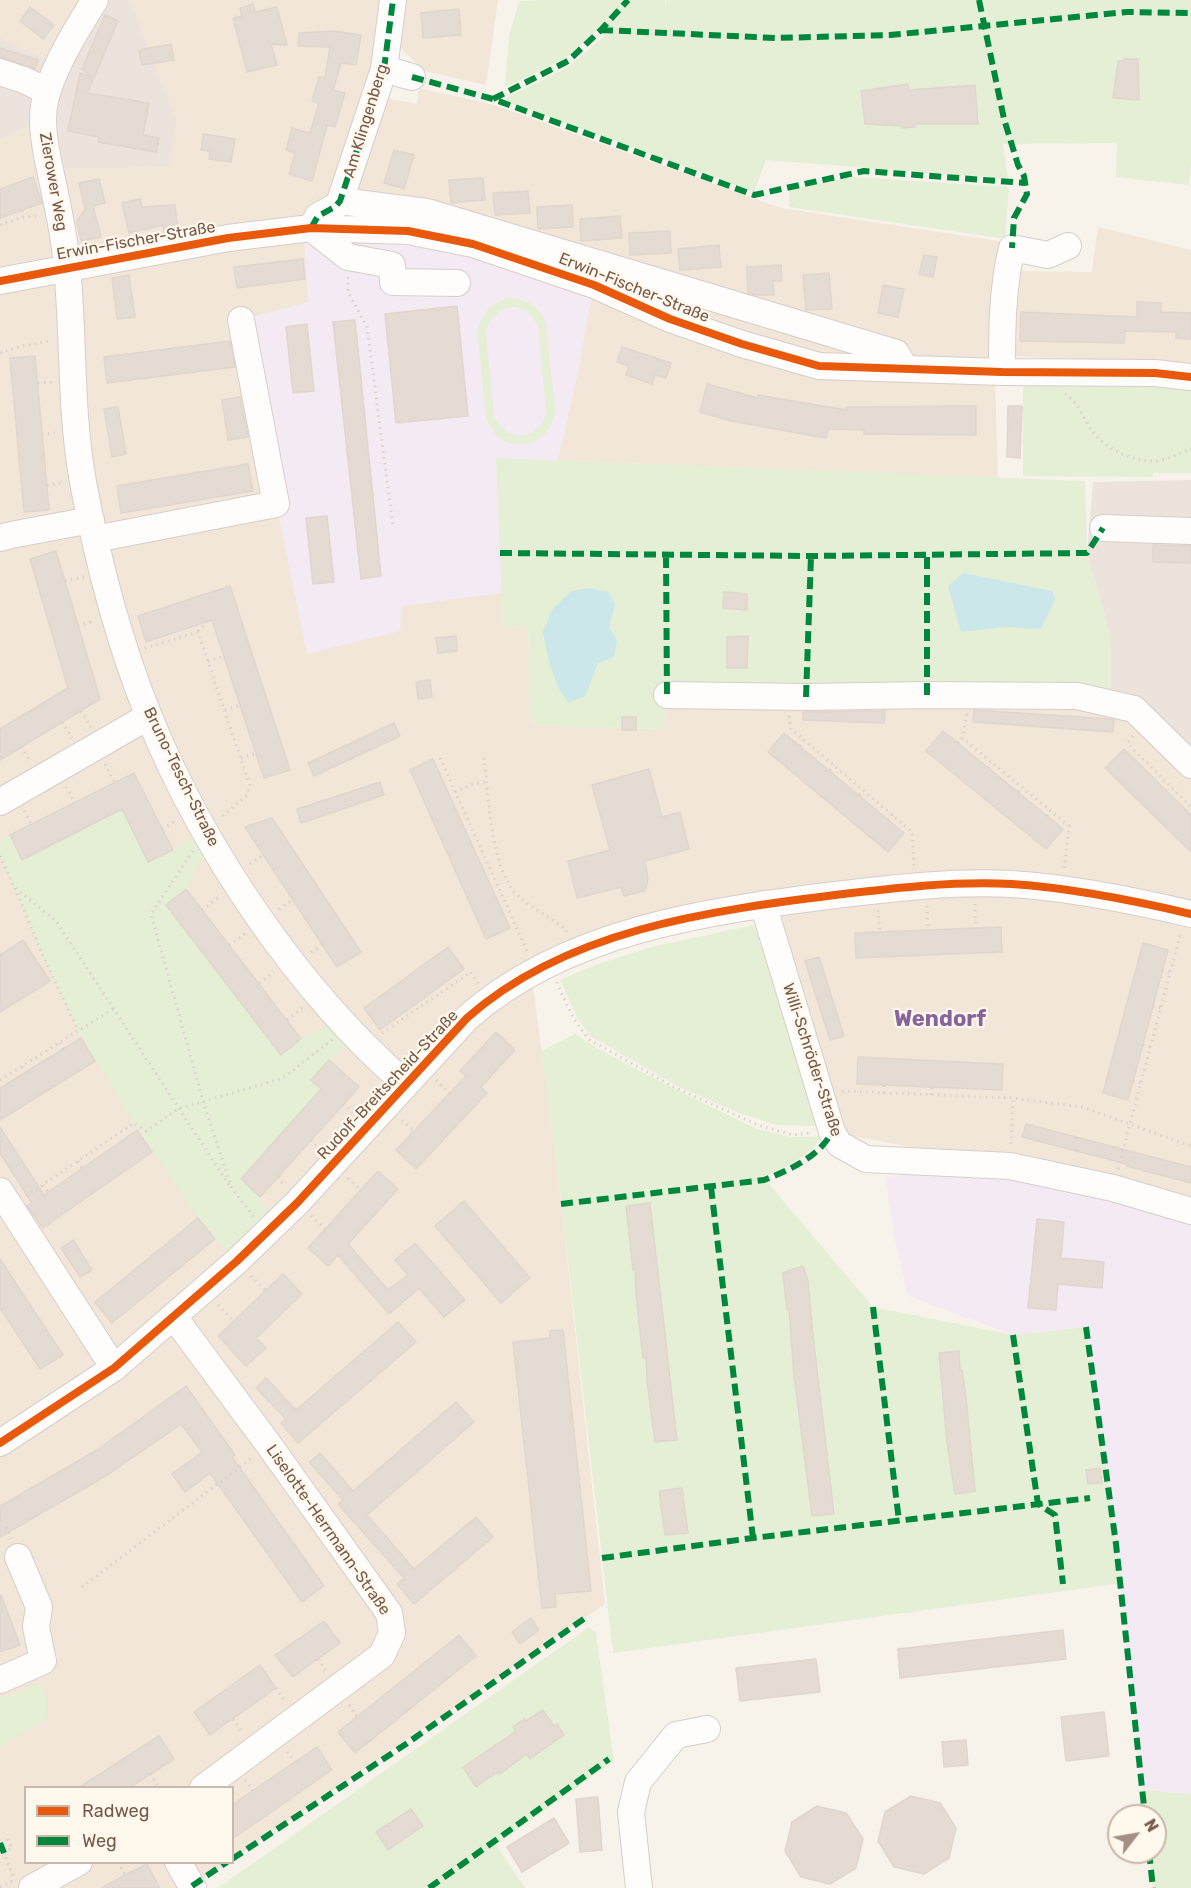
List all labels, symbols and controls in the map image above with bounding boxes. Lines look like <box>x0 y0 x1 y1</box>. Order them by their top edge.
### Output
street label: Am Klingenberg <box>340 62 392 180</box>
street label: Zierower Weg <box>35 131 71 233</box>
street label: Erwin-Fischer-Straße <box>55 218 217 264</box>
street label: Erwin-Fischer-Straße <box>556 249 712 327</box>
street label: Bruno-Tesch-Straße <box>139 704 223 850</box>
street label: Willi-Schröder-Straße <box>778 981 846 1139</box>
street label: Rudolf-Breitscheid-Straße <box>314 1006 462 1164</box>
district label: Wendorf <box>894 1007 986 1033</box>
street label: Liselotte-Herrmann-Straße <box>262 1441 394 1619</box>
legend <box>24 1786 234 1864</box>
text: Radweg <box>82 1800 149 1822</box>
north arrow <box>1107 1804 1167 1864</box>
text: N <box>1140 1816 1162 1835</box>
text: Weg <box>82 1830 117 1852</box>

